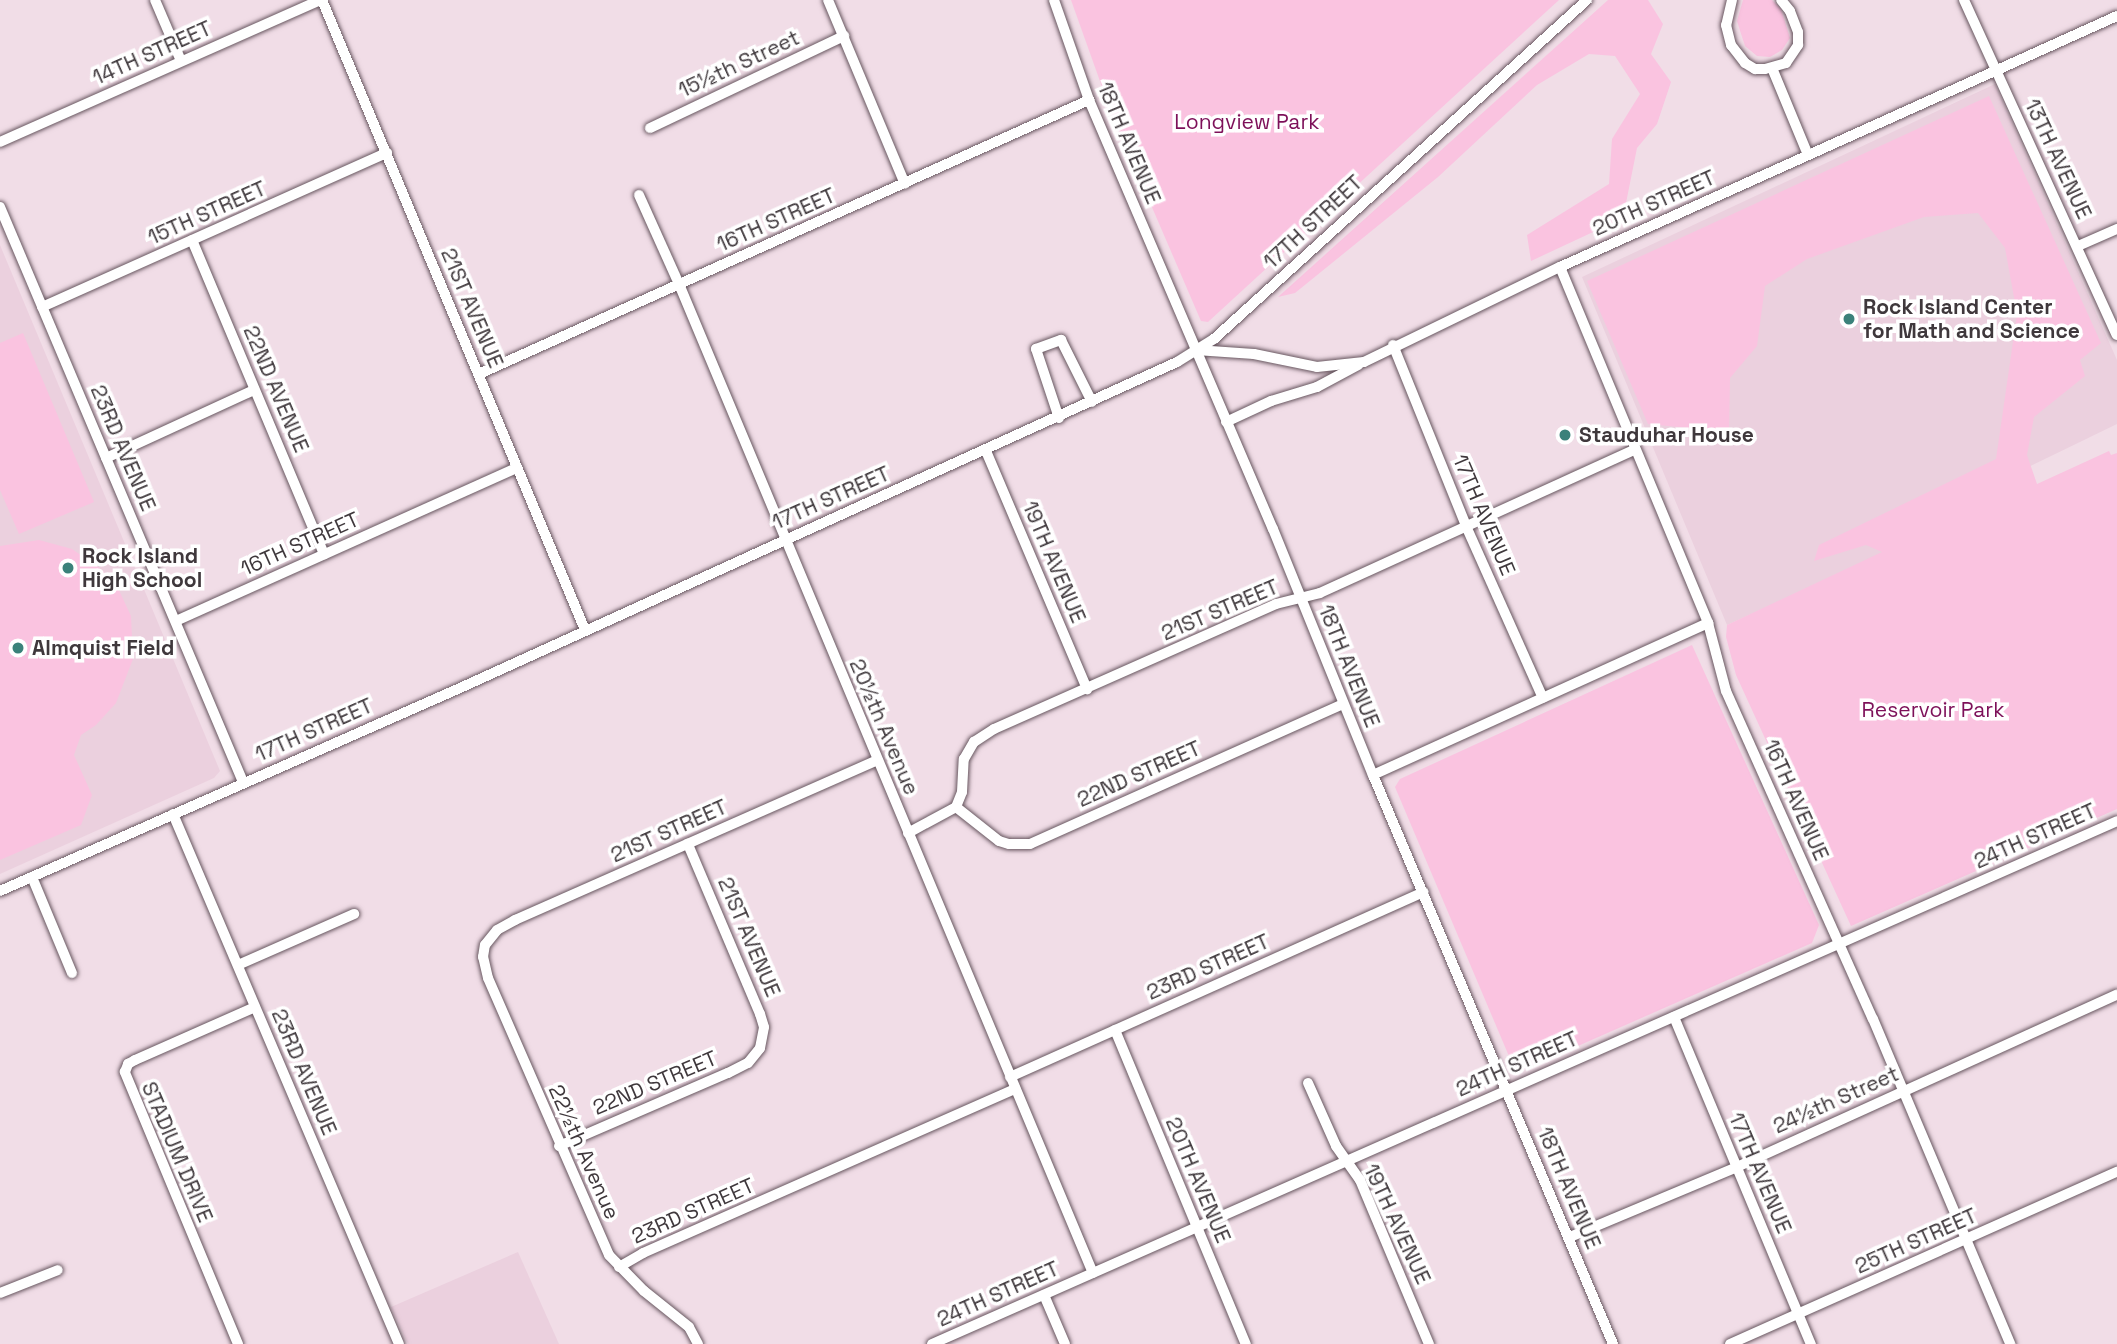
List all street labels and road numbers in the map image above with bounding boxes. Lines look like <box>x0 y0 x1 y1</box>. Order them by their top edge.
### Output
street label: 14TH STREET <box>89 16 215 90</box>
street label: 15½th Street <box>674 25 804 103</box>
street label: 18TH AVENUE <box>1092 78 1166 208</box>
street label: 13TH AVENUE <box>2019 95 2097 223</box>
street label: 20TH STREET <box>1589 165 1719 241</box>
street label: 17TH STREET <box>1258 170 1368 274</box>
street label: 15TH STREET <box>144 176 270 250</box>
street label: 16TH STREET <box>713 183 839 257</box>
street label: 21ST AVENUE <box>435 244 509 372</box>
street label: 22ND AVENUE <box>238 322 314 456</box>
street label: 23RD AVENUE <box>85 381 161 515</box>
street label: 17TH AVENUE <box>1447 451 1521 579</box>
street label: 17TH STREET <box>768 461 894 535</box>
street label: 19TH AVENUE <box>1017 497 1091 627</box>
street label: 16TH STREET <box>237 507 363 581</box>
street label: 21ST STREET <box>1157 574 1283 646</box>
street label: 18TH AVENUE <box>1313 601 1385 731</box>
street label: 20½th Avenue <box>844 655 924 799</box>
street label: 17TH STREET <box>251 693 377 767</box>
street label: 22ND STREET <box>1073 736 1205 812</box>
street label: 16TH AVENUE <box>1758 736 1834 864</box>
street label: 21ST STREET <box>607 794 731 868</box>
street label: 24TH STREET <box>1970 798 2100 874</box>
street label: 21ST AVENUE <box>712 873 786 1001</box>
street label: 23RD STREET <box>1143 929 1273 1005</box>
street label: 23RD AVENUE <box>266 1005 342 1139</box>
street label: 24TH STREET <box>1452 1026 1582 1102</box>
street label: 22ND STREET <box>589 1046 721 1120</box>
street label: 24½th Street <box>1769 1061 1903 1139</box>
street label: STADIUM DRIVE <box>136 1078 218 1226</box>
street label: 22½th Avenue <box>543 1081 625 1223</box>
street label: 17TH AVENUE <box>1723 1109 1797 1237</box>
street label: 20TH AVENUE <box>1160 1113 1236 1247</box>
street label: 18TH AVENUE <box>1532 1123 1606 1253</box>
street label: 19TH AVENUE <box>1358 1160 1436 1288</box>
street label: 23RD STREET <box>628 1173 758 1249</box>
street label: 25TH STREET <box>1851 1203 1981 1279</box>
street label: 24TH STREET <box>933 1256 1063 1332</box>

